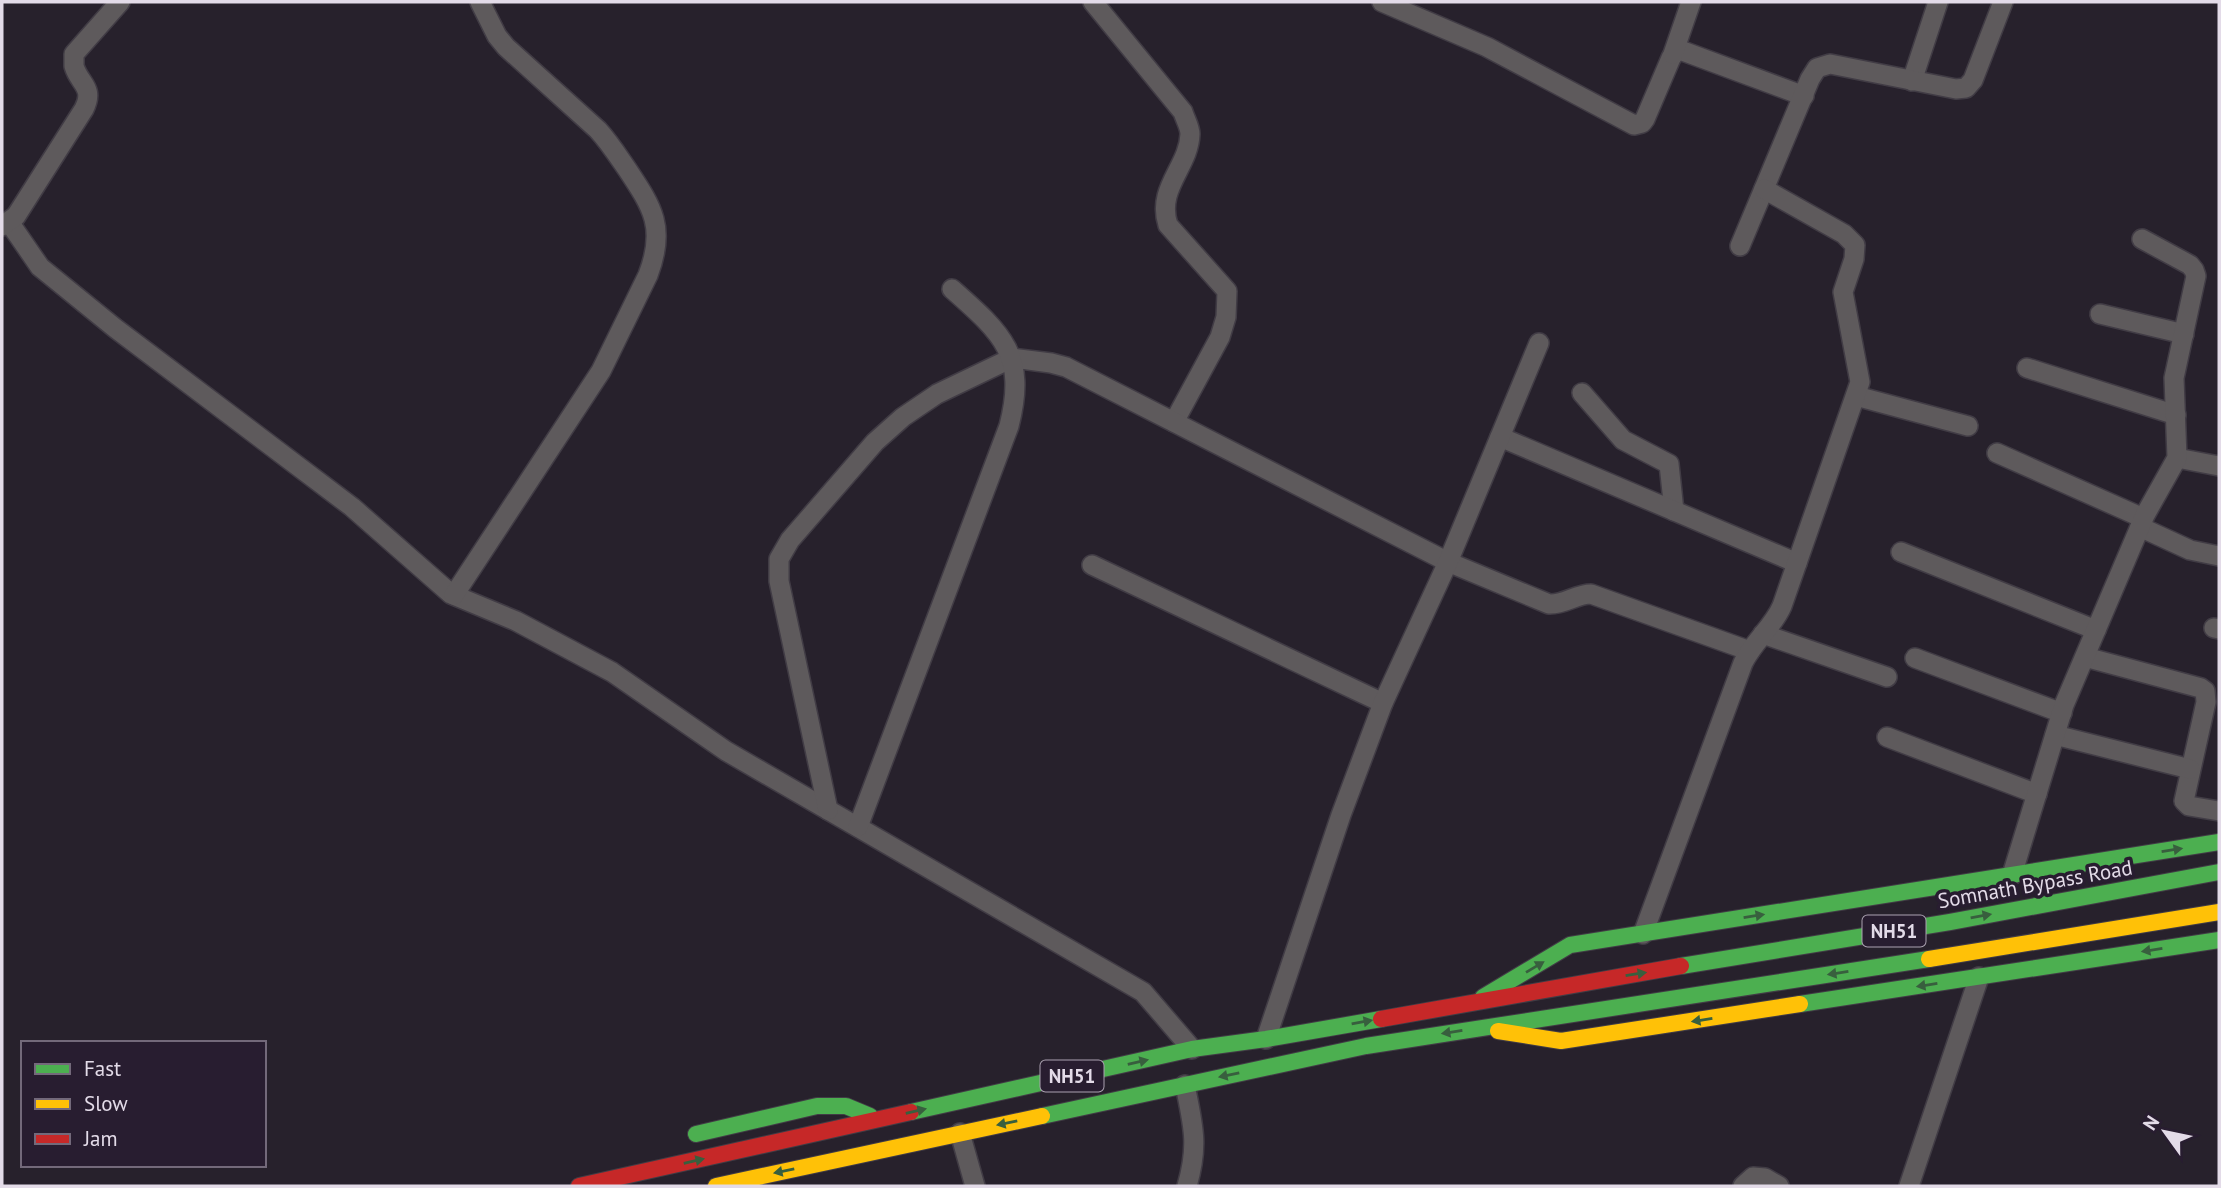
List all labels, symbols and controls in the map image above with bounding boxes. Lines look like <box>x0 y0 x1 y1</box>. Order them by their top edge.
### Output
one-way arrow <box>2161 844 2183 855</box>
street label: Somnath Bypass Road <box>1936 854 2134 914</box>
one-way arrow <box>1743 910 1765 921</box>
one-way arrow <box>1970 910 1992 921</box>
road number: NH51 <box>1862 916 1926 946</box>
one-way arrow <box>2141 945 2163 956</box>
one-way arrow <box>1525 960 1544 973</box>
one-way arrow <box>1625 968 1647 979</box>
one-way arrow <box>1826 968 1848 979</box>
one-way arrow <box>1916 980 1938 991</box>
one-way arrow <box>1691 1015 1713 1026</box>
one-way arrow <box>1351 1016 1373 1027</box>
one-way arrow <box>1441 1027 1463 1038</box>
legend <box>21 1041 266 1167</box>
text: Fast <box>84 1055 121 1082</box>
one-way arrow <box>1127 1056 1149 1067</box>
road number: NH51 <box>1040 1060 1104 1092</box>
one-way arrow <box>1218 1070 1240 1081</box>
text: Slow <box>84 1090 128 1117</box>
north arrow <box>2130 1097 2200 1167</box>
one-way arrow <box>905 1105 927 1116</box>
text: N <box>2137 1111 2164 1135</box>
one-way arrow <box>996 1118 1018 1129</box>
text: Jam <box>83 1125 118 1152</box>
one-way arrow <box>683 1155 705 1166</box>
one-way arrow <box>773 1166 795 1177</box>

